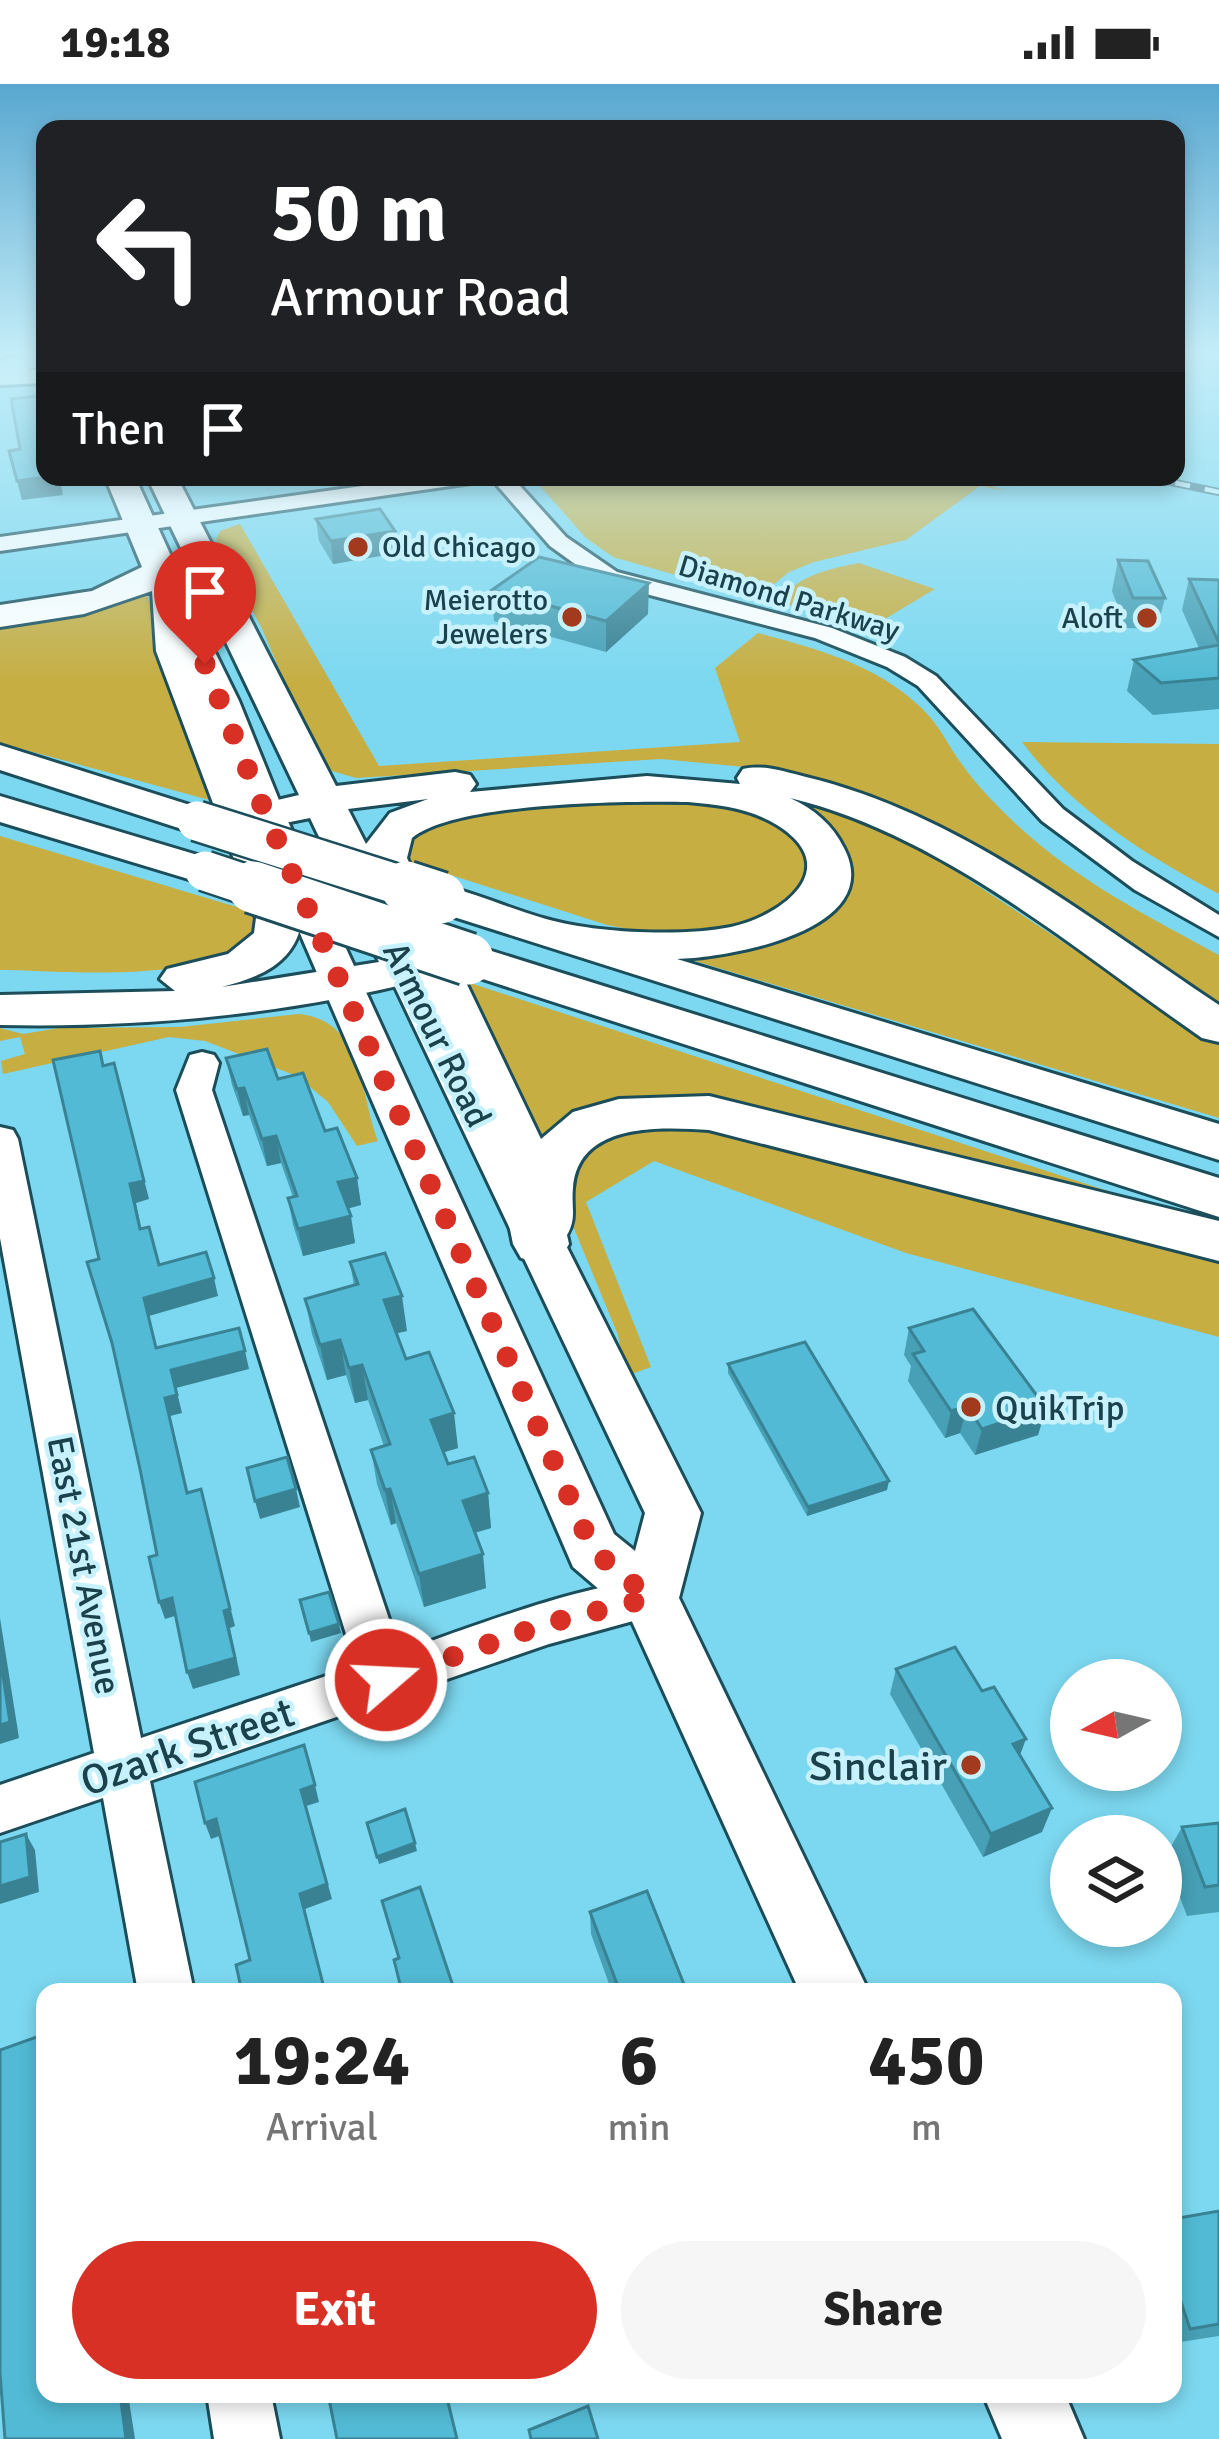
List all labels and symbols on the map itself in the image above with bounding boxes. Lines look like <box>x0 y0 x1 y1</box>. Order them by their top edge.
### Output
place label: Old Chicago <box>382 529 536 566</box>
marker: Old Chicago <box>345 534 371 560</box>
pin <box>154 541 256 664</box>
street label: Diamond Parkway <box>674 547 904 650</box>
place label: Meierotto Jewelers <box>423 582 548 653</box>
place label: Aloft <box>1061 600 1123 637</box>
marker: Meierotto Jewelers <box>559 604 585 630</box>
marker: Aloft <box>1134 605 1160 631</box>
street label: Armour Road <box>372 935 501 1135</box>
place label: QuikTrip <box>995 1386 1125 1431</box>
marker: QuikTrip <box>958 1394 984 1420</box>
street label: East 21st Avenue <box>36 1432 131 1698</box>
position arrow <box>323 1617 449 1743</box>
north arrow <box>1050 1659 1182 1791</box>
street label: Ozark Street <box>74 1687 301 1808</box>
place label: Sinclair <box>809 1741 948 1792</box>
marker: Sinclair <box>958 1752 984 1778</box>

